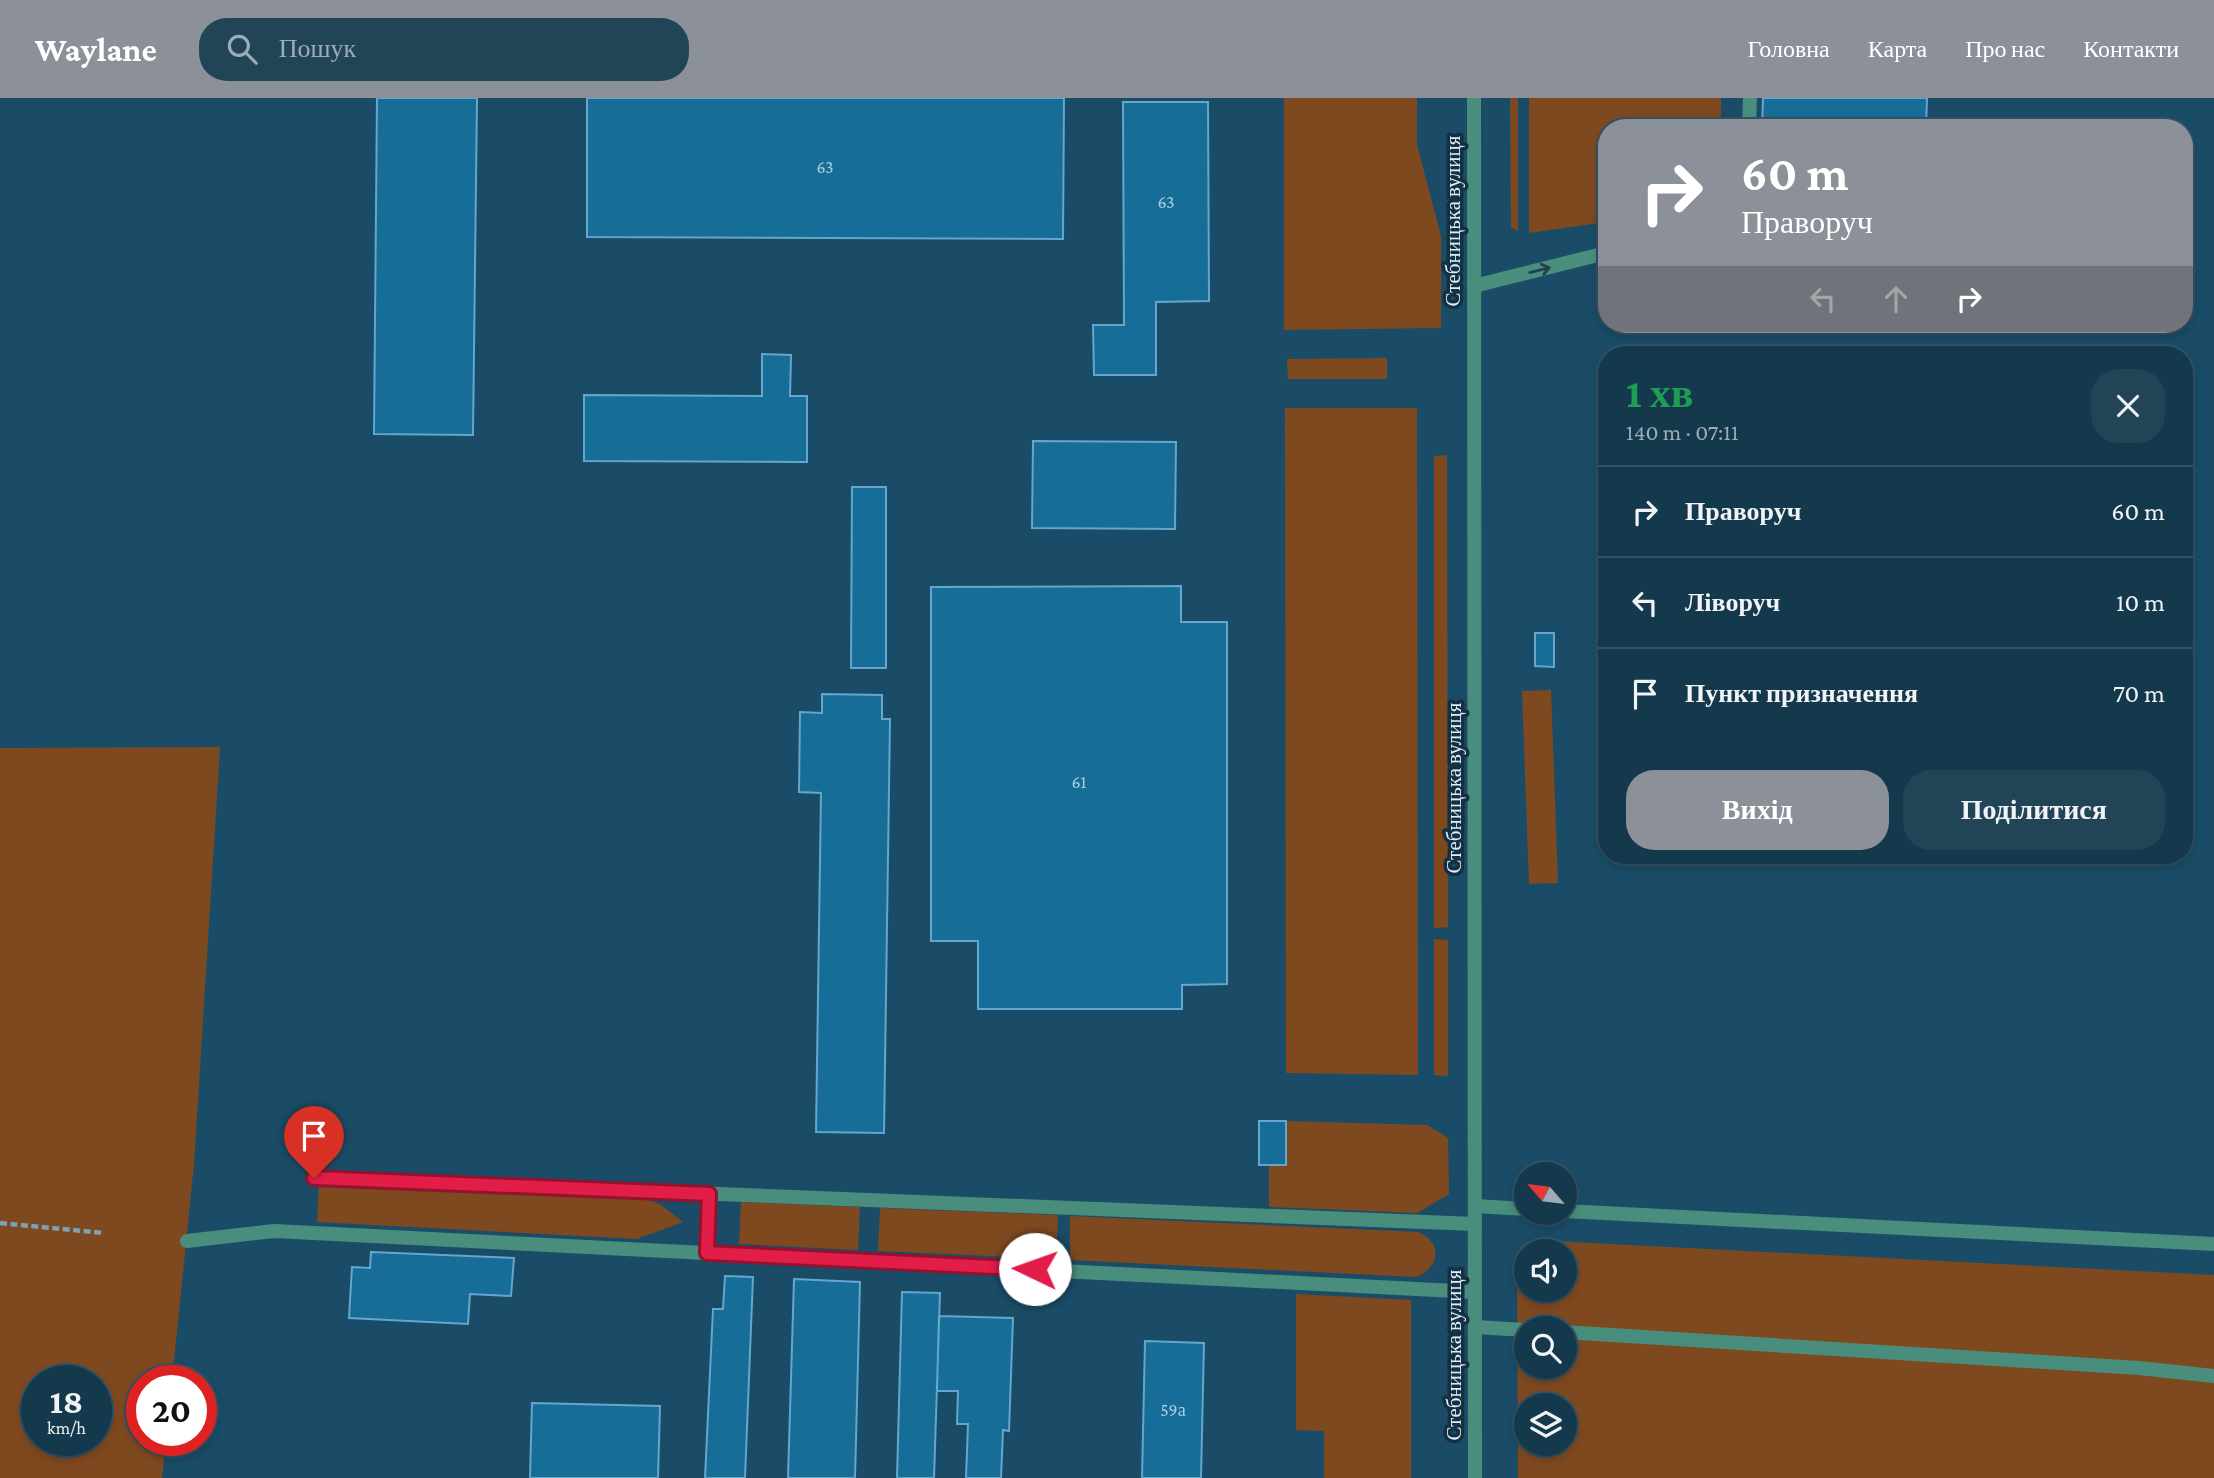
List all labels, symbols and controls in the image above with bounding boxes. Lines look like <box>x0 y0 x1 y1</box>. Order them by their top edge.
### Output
search box <box>199 18 689 81</box>
icon: search <box>223 30 261 68</box>
text: Waylane <box>35 31 157 68</box>
text: Пошук <box>279 34 356 63</box>
text: Головна <box>1748 35 1830 62</box>
text: Карта <box>1868 35 1927 62</box>
text: Про нас <box>1965 35 2045 62</box>
text: Контакти <box>2083 35 2179 62</box>
street label: Стебницька вулиця <box>1441 135 1465 306</box>
text: 60 m <box>1741 146 1848 201</box>
icon: right <box>1626 147 1717 238</box>
house number: 63 <box>816 157 834 177</box>
house number: 63 <box>1157 192 1175 212</box>
text: Праворуч <box>1741 204 1873 240</box>
one-way arrow <box>1529 263 1551 276</box>
icon: left <box>1804 280 1842 318</box>
icon: ahead <box>1877 280 1915 318</box>
icon: right <box>1950 280 1988 318</box>
text: 1 хв <box>1626 369 1693 416</box>
button: close <box>2091 369 2165 443</box>
text: 140 m · 07:11 <box>1626 419 1739 445</box>
icon: right <box>1626 493 1664 531</box>
text: Праворуч <box>1685 497 1801 526</box>
text: 60 m <box>2111 497 2165 526</box>
icon: left <box>1626 584 1664 622</box>
text: Ліворуч <box>1685 588 1780 617</box>
text: 10 m <box>2116 588 2165 617</box>
icon: arrive <box>1626 675 1664 713</box>
text: Пункт призначення <box>1685 679 1918 708</box>
text: 70 m <box>2113 679 2165 708</box>
street label: Стебницька вулиця <box>1442 702 1466 873</box>
button: Вихід <box>1626 770 1889 850</box>
button: Поділитися <box>1903 770 2165 850</box>
house number: 61 <box>1071 772 1087 792</box>
pin <box>284 1106 344 1178</box>
icon: arrive <box>295 1117 333 1155</box>
north arrow <box>1514 1162 1577 1225</box>
map controls <box>1514 1162 1577 1456</box>
position arrow <box>998 1232 1072 1306</box>
button: sound <box>1514 1239 1577 1302</box>
street label: Стебницька вулиця <box>1442 1269 1466 1440</box>
button: search <box>1514 1316 1577 1379</box>
speed limit sign: 20 <box>126 1365 217 1456</box>
text: 18 <box>50 1382 83 1421</box>
button: layers <box>1514 1393 1577 1456</box>
house number: 59а <box>1160 1400 1186 1420</box>
text: km/h <box>47 1418 86 1438</box>

